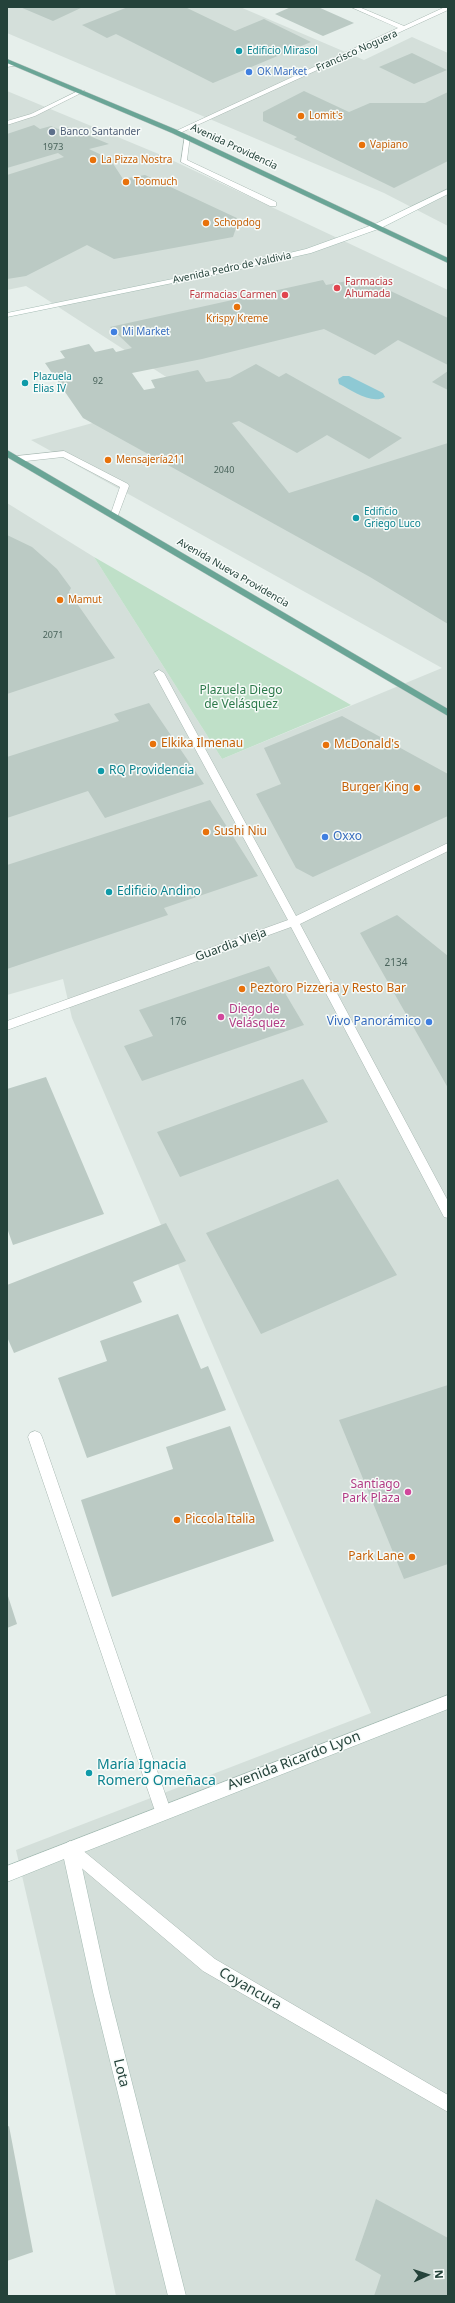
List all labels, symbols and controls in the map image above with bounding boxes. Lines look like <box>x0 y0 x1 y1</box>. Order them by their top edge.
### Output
street label: Francisco Noguera <box>315 28 399 74</box>
place label: Edificio Mirasol <box>247 45 318 57</box>
marker: Edificio Mirasol <box>234 46 244 56</box>
place label: OK Market <box>257 66 307 78</box>
marker: OK Market <box>244 67 254 77</box>
place label: Lomit's <box>309 110 343 122</box>
marker: Lomit's <box>296 111 306 121</box>
street label: Avenida Providencia <box>189 122 279 172</box>
place label: Banco Santander <box>60 126 140 138</box>
marker: Banco Santander <box>47 127 57 137</box>
place label: Vapiano <box>370 139 408 151</box>
marker: Vapiano <box>357 140 367 150</box>
house number: 1973 <box>43 142 63 152</box>
place label: La Pizza Nostra <box>101 154 172 166</box>
marker: La Pizza Nostra <box>88 155 98 165</box>
place label: Toomuch <box>134 176 177 188</box>
marker: Toomuch <box>121 177 131 187</box>
place label: Schopdog <box>214 217 261 229</box>
marker: Schopdog <box>201 218 211 228</box>
street label: Avenida Pedro de Valdivia <box>172 250 292 286</box>
place label: Farmacias Ahumada <box>345 276 393 300</box>
marker: Farmacias Ahumada <box>332 283 342 293</box>
place label: Farmacias Carmen <box>190 289 277 301</box>
marker: Farmacias Carmen <box>280 290 290 300</box>
marker: Krispy Kreme <box>232 302 242 312</box>
place label: Krispy Kreme <box>206 313 268 325</box>
place label: Mi Market <box>122 326 170 338</box>
marker: Mi Market <box>109 327 119 337</box>
place label: Plazuela Elias IV <box>33 371 72 394</box>
house number: 92 <box>93 376 103 386</box>
marker: Plazuela Elias IV <box>20 378 30 388</box>
place label: Mensajería211 <box>116 454 185 466</box>
marker: Mensajería211 <box>103 455 113 465</box>
house number: 2040 <box>214 465 234 475</box>
place label: Edificio Griego Luco <box>364 506 421 530</box>
marker: Edificio Griego Luco <box>351 513 361 523</box>
street label: Avenida Nueva Providencia <box>175 536 291 610</box>
place label: Mamut <box>68 594 102 606</box>
marker: Mamut <box>55 595 65 605</box>
house number: 2071 <box>43 630 63 640</box>
park label: Plazuela Diego de Velásquez <box>199 684 283 712</box>
place label: Elkika Ilmenau <box>161 737 243 751</box>
place label: McDonald's <box>334 738 399 752</box>
marker: Elkika Ilmenau <box>148 739 158 749</box>
marker: McDonald's <box>321 740 331 750</box>
place label: RQ Providencia <box>109 764 194 778</box>
marker: RQ Providencia <box>96 766 106 776</box>
place label: Burger King <box>341 781 409 795</box>
marker: Burger King <box>412 783 422 793</box>
place label: Sushi Niu <box>214 825 267 839</box>
marker: Sushi Niu <box>201 827 211 837</box>
place label: Oxxo <box>333 830 362 844</box>
marker: Oxxo <box>320 832 330 842</box>
place label: Edificio Andino <box>117 885 201 899</box>
marker: Edificio Andino <box>104 887 114 897</box>
street label: Guardia Vieja <box>193 925 269 965</box>
house number: 2134 <box>385 957 407 969</box>
place label: Peztoro Pizzeria y Resto Bar <box>250 982 406 996</box>
marker: Peztoro Pizzeria y Resto Bar <box>237 984 247 994</box>
place label: Diego de Velásquez <box>229 1003 285 1031</box>
marker: Diego de Velásquez <box>216 1012 226 1022</box>
place label: Vivo Panorámico <box>327 1015 421 1029</box>
house number: 176 <box>169 1016 187 1028</box>
marker: Vivo Panorámico <box>424 1017 434 1027</box>
place label: Santiago Park Plaza <box>342 1478 400 1506</box>
marker: Santiago Park Plaza <box>403 1487 413 1497</box>
place label: Piccola Italia <box>185 1513 255 1527</box>
marker: Piccola Italia <box>172 1515 182 1525</box>
place label: Park Lane <box>348 1550 404 1564</box>
marker: Park Lane <box>407 1552 417 1562</box>
street label: Avenida Ricardo Lyon <box>225 1728 363 1794</box>
place label: María Ignacia Romero Omeñaca <box>97 1757 216 1790</box>
marker: María Ignacia Romero Omeñaca <box>84 1768 94 1778</box>
street label: Coyancura <box>216 1964 284 2014</box>
street label: Lota <box>109 2057 133 2089</box>
north arrow <box>407 2255 447 2295</box>
text: N <box>432 2269 447 2279</box>

